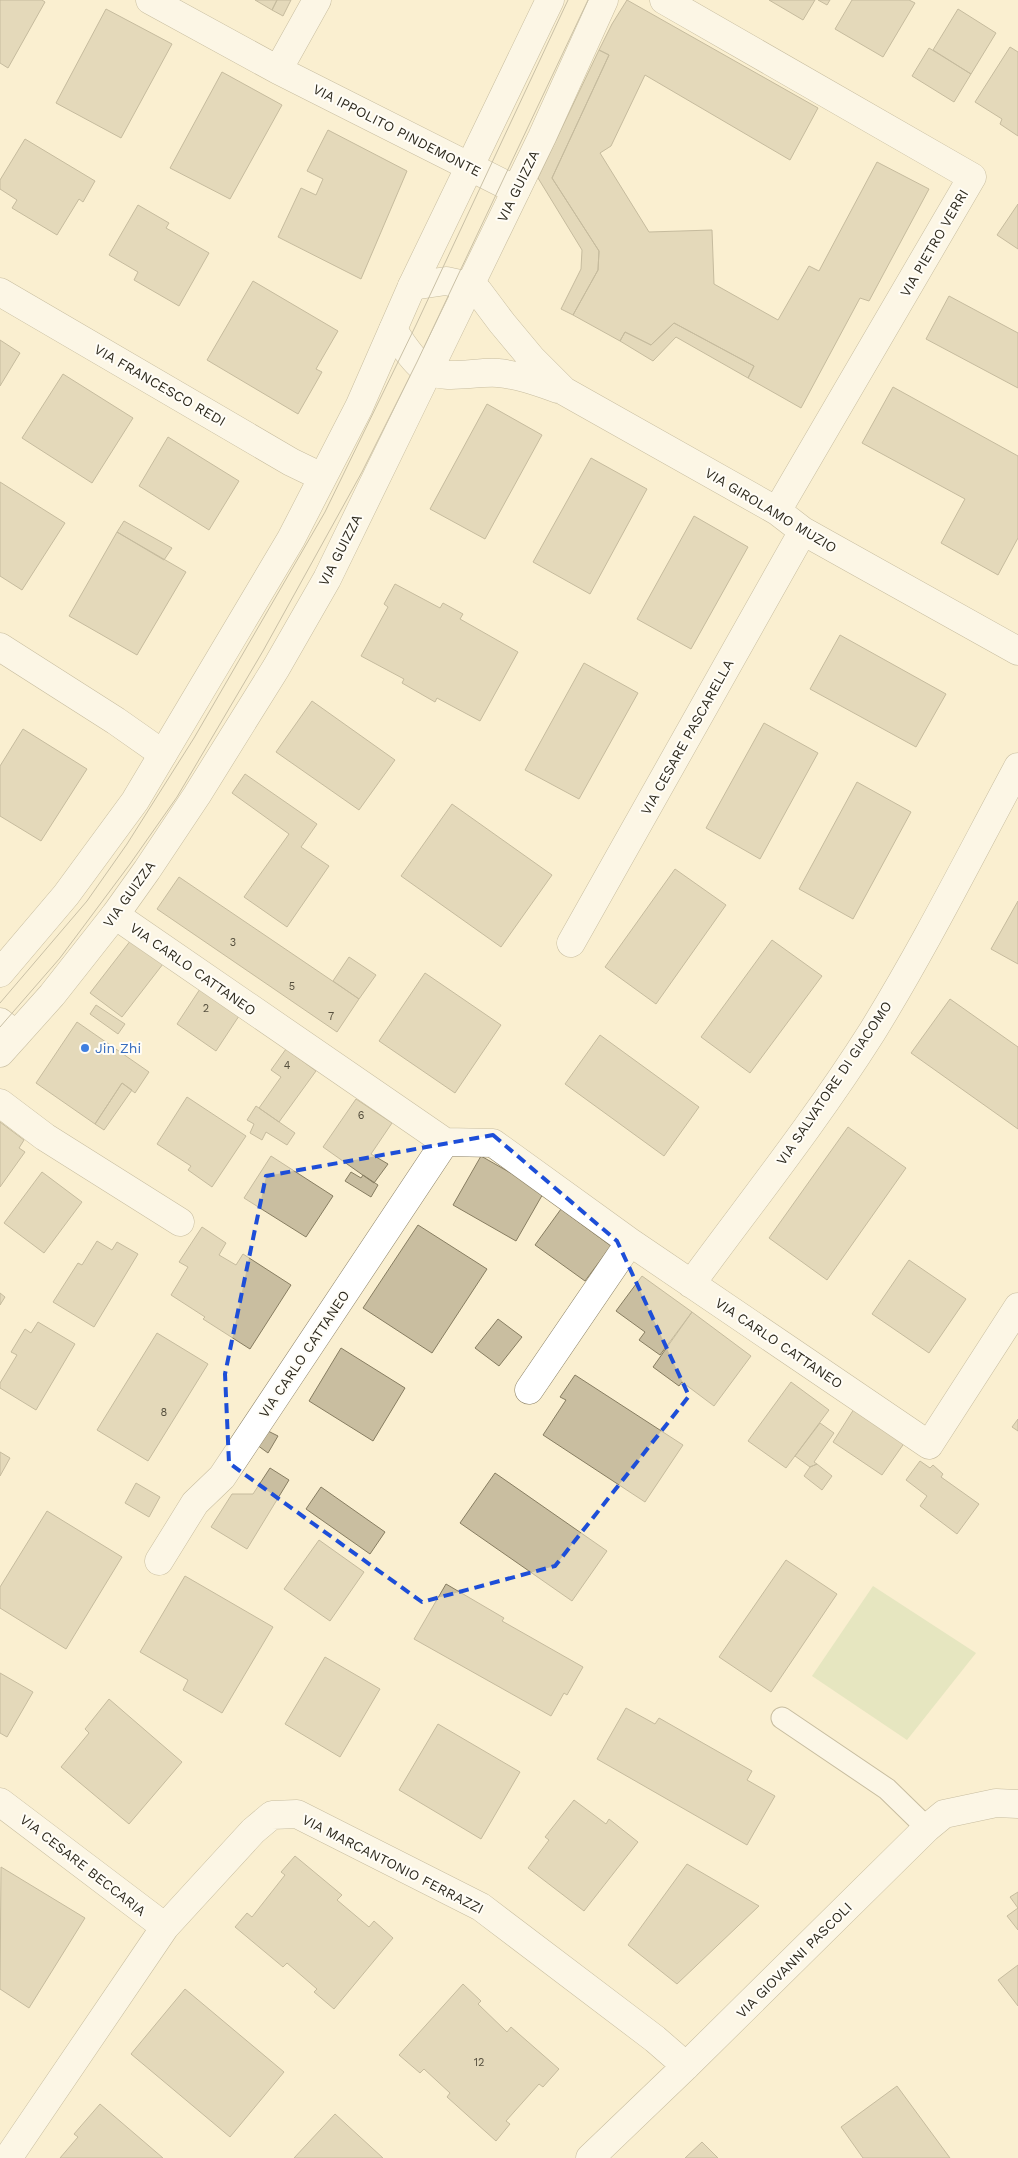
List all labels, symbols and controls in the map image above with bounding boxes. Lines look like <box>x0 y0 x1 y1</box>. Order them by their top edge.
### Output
street label: VIA IPPOLITO PINDEMONTE <box>310 81 484 179</box>
street label: VIA GUIZZA <box>494 148 542 224</box>
street label: VIA PIETRO VERRI <box>897 186 971 300</box>
street label: VIA FRANCESCO REDI <box>92 341 228 429</box>
street label: VIA GIROLAMO MUZIO <box>702 464 840 556</box>
street label: VIA GUIZZA <box>315 512 365 588</box>
street label: VIA CESARE PASCARELLA <box>637 656 737 818</box>
street label: VIA GUIZZA <box>100 858 158 930</box>
street label: VIA CARLO CATTANEO <box>127 919 259 1019</box>
house number: 3 <box>230 936 236 949</box>
house number: 5 <box>289 980 295 993</box>
street label: VIA SALVATORE DI GIACOMO <box>773 998 895 1168</box>
house number: 2 <box>203 1002 209 1015</box>
house number: 7 <box>328 1010 334 1023</box>
place label: Jin Zhi <box>95 1040 141 1056</box>
marker: Jin Zhi <box>79 1042 91 1054</box>
house number: 4 <box>284 1059 291 1072</box>
house number: 6 <box>358 1109 365 1122</box>
street label: VIA CARLO CATTANEO <box>255 1287 353 1421</box>
street label: VIA CARLO CATTANEO <box>712 1294 846 1392</box>
house number: 8 <box>161 1406 168 1419</box>
street label: VIA CESARE BECCARIA <box>17 1811 149 1919</box>
street label: VIA MARCANTONIO FERRAZZI <box>300 1811 486 1917</box>
street label: VIA GIOVANNI PASCOLI <box>733 1899 855 2021</box>
house number: 12 <box>474 2056 484 2069</box>

